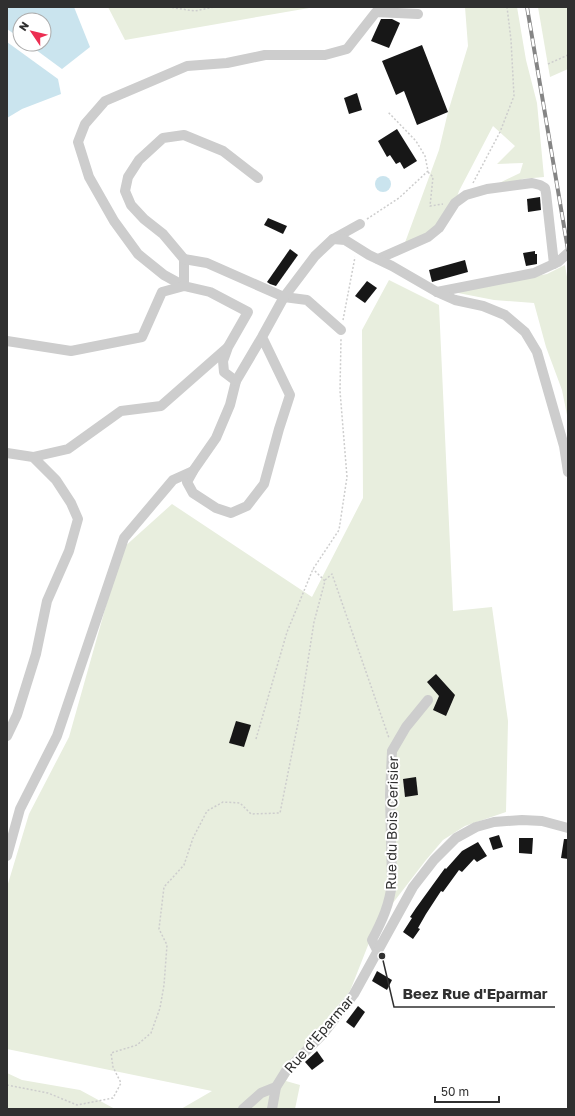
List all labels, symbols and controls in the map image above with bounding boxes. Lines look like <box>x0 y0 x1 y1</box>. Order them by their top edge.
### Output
north arrow <box>12 12 52 52</box>
text: N <box>16 19 31 33</box>
street label: Rue du Bois Cerisier <box>382 755 401 890</box>
callout: Beez Rue d'Eparmar <box>394 980 555 1007</box>
text: Beez Rue d'Eparmar <box>403 984 548 1002</box>
street label: Rue d'Eparmar <box>280 991 357 1076</box>
scale bar <box>435 1078 499 1104</box>
text: 50 m <box>441 1084 469 1099</box>

